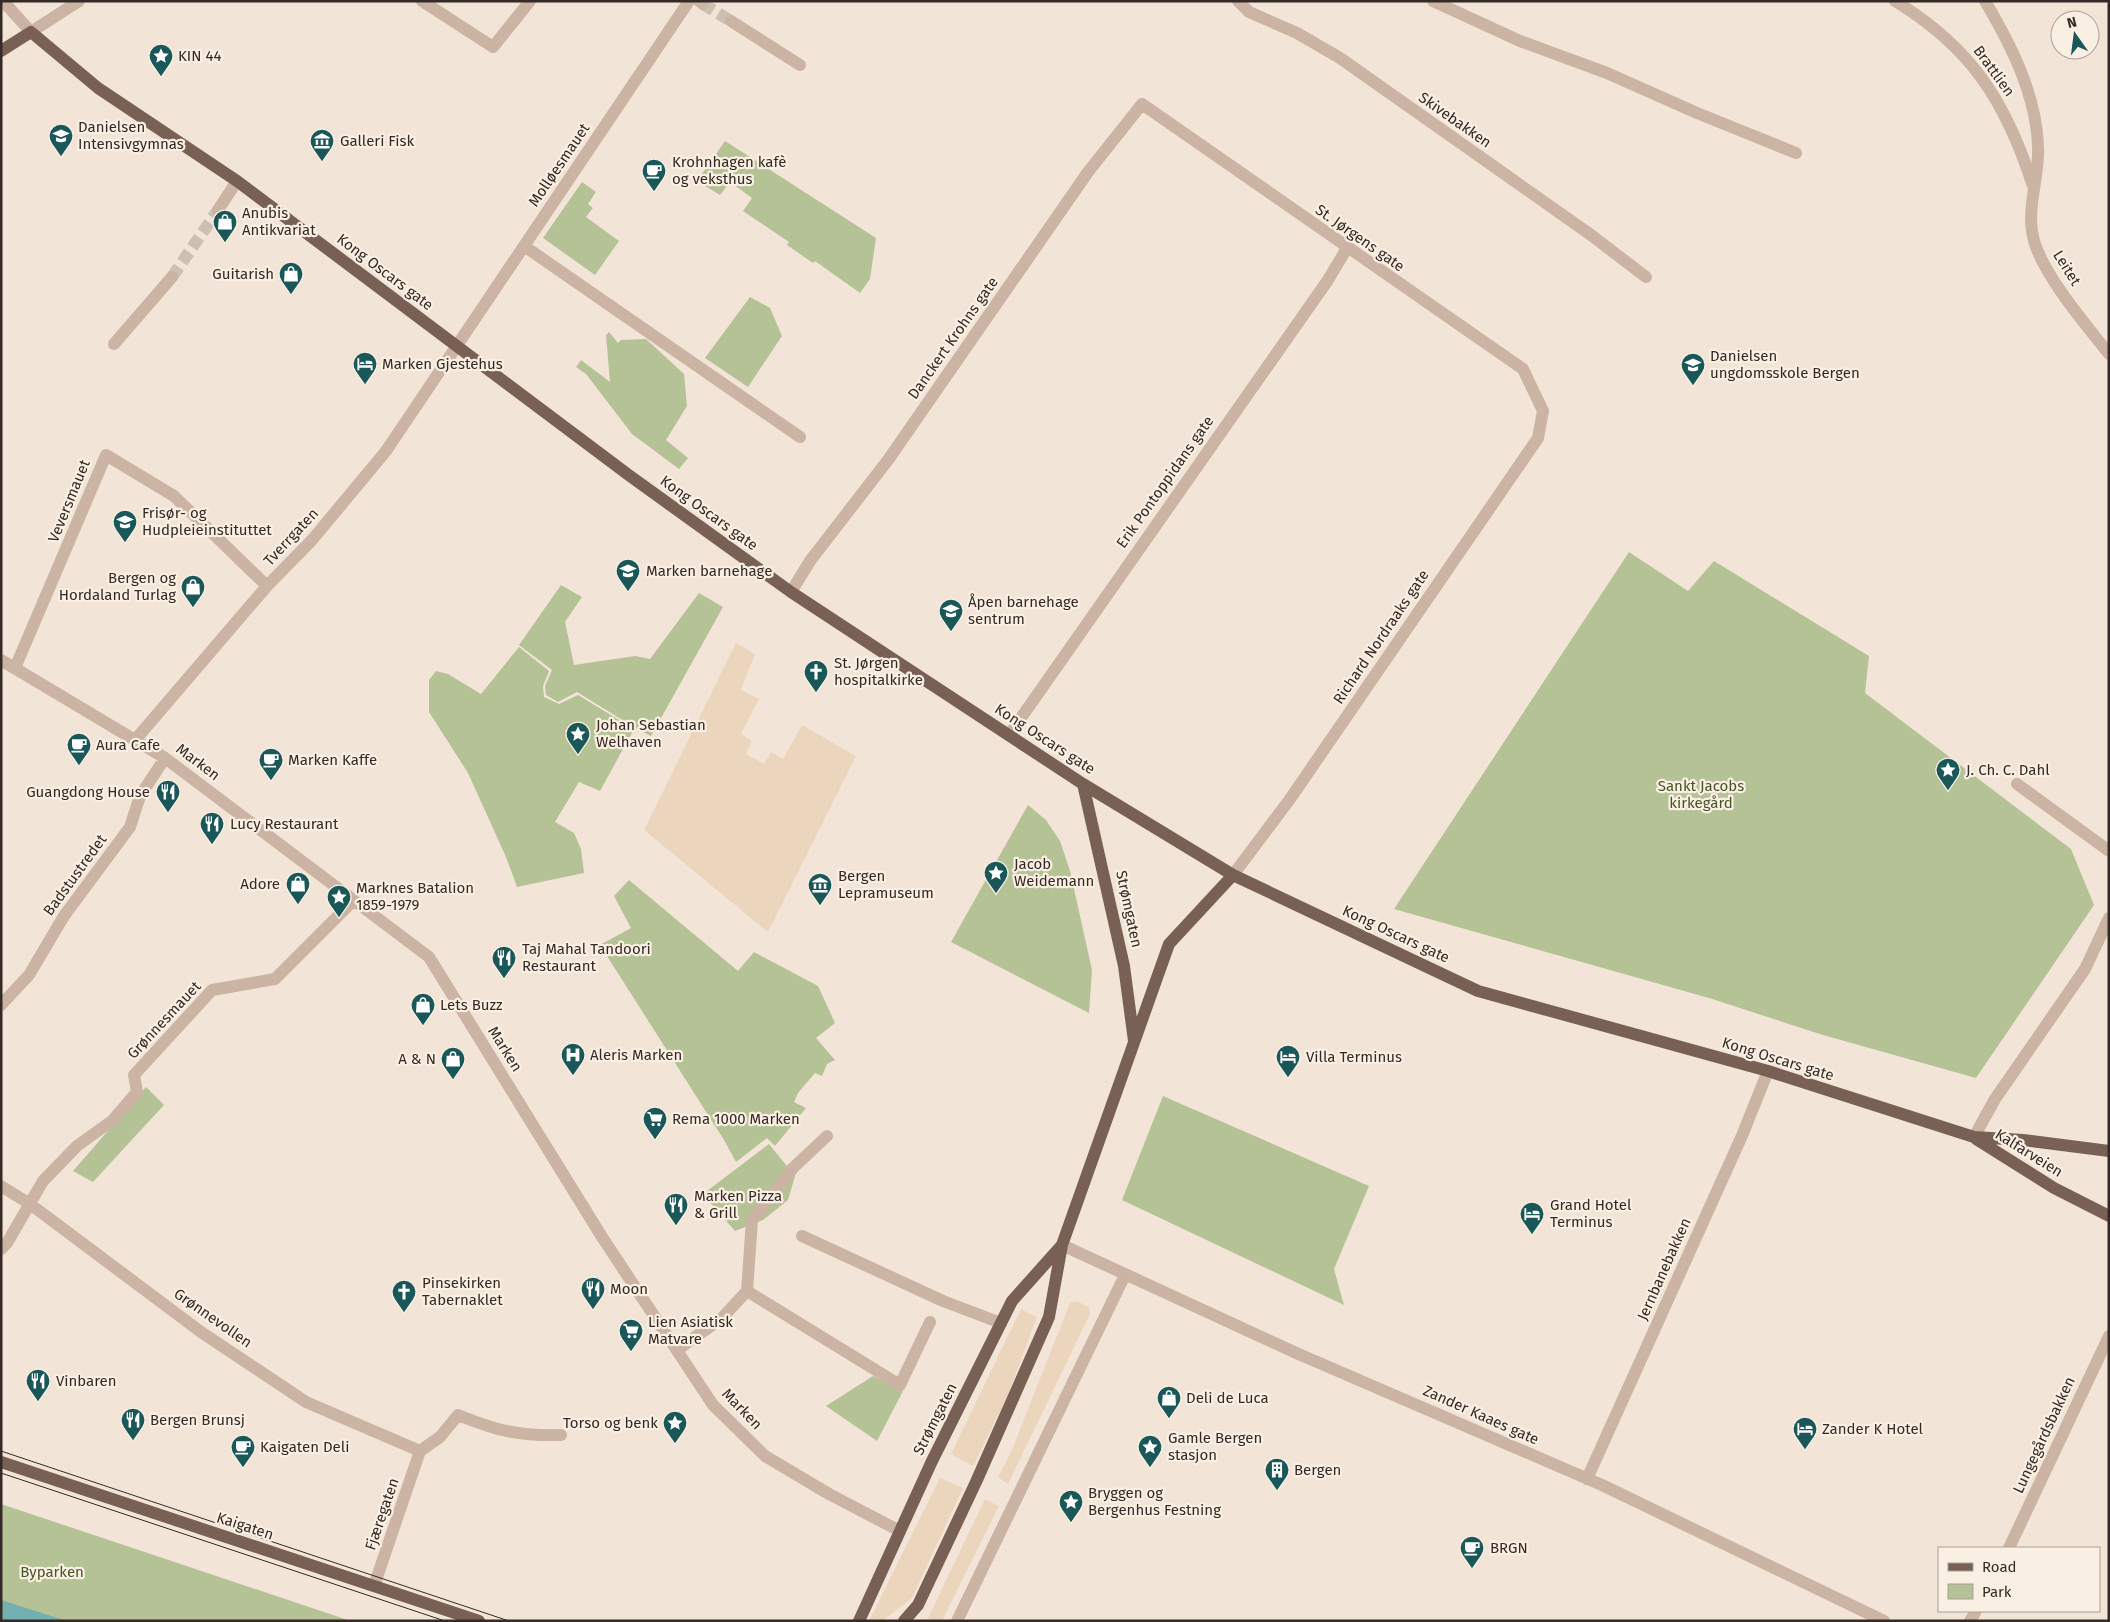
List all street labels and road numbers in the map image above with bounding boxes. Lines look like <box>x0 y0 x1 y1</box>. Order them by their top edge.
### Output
street label: Brattlien <box>1969 42 2019 100</box>
street label: Skivebakken <box>1415 88 1495 152</box>
street label: Molløesmauet <box>525 120 594 210</box>
street label: St. Jørgens gate <box>1312 201 1408 275</box>
street label: Kong Oscars gate <box>333 230 437 314</box>
street label: Leitet <box>2049 247 2085 289</box>
street label: Danckert Krohns gate <box>904 273 1002 403</box>
street label: Erik Pontoppidans gate <box>1113 412 1217 552</box>
street label: Veversmauet <box>44 457 94 545</box>
street label: Kong Oscars gate <box>657 472 761 554</box>
street label: Tverrgaten <box>260 505 322 569</box>
street label: Richard Nordraaks gate <box>1329 566 1433 708</box>
street label: Kong Oscars gate <box>991 700 1099 778</box>
street label: Marken <box>173 740 223 784</box>
street label: Badstustredet <box>40 830 111 919</box>
street label: Strømgaten <box>1112 869 1146 949</box>
street label: Kong Oscars gate <box>1340 901 1452 967</box>
street label: Grønnesmauet <box>123 977 205 1063</box>
street label: Marken <box>484 1023 526 1075</box>
street label: Kong Oscars gate <box>1720 1033 1836 1085</box>
street label: Kalfarveien <box>1992 1125 2066 1181</box>
street label: Jernbanebakken <box>1633 1215 1695 1323</box>
street label: Grønnevollen <box>171 1285 255 1351</box>
street label: Lungegårdsbakken <box>2009 1374 2079 1496</box>
street label: Strømgaten <box>909 1380 961 1458</box>
street label: Zander Kaaes gate <box>1420 1381 1542 1449</box>
street label: Marken <box>718 1385 766 1433</box>
street label: Fjæregaten <box>361 1476 403 1552</box>
street label: Kaigaten <box>214 1508 276 1544</box>

